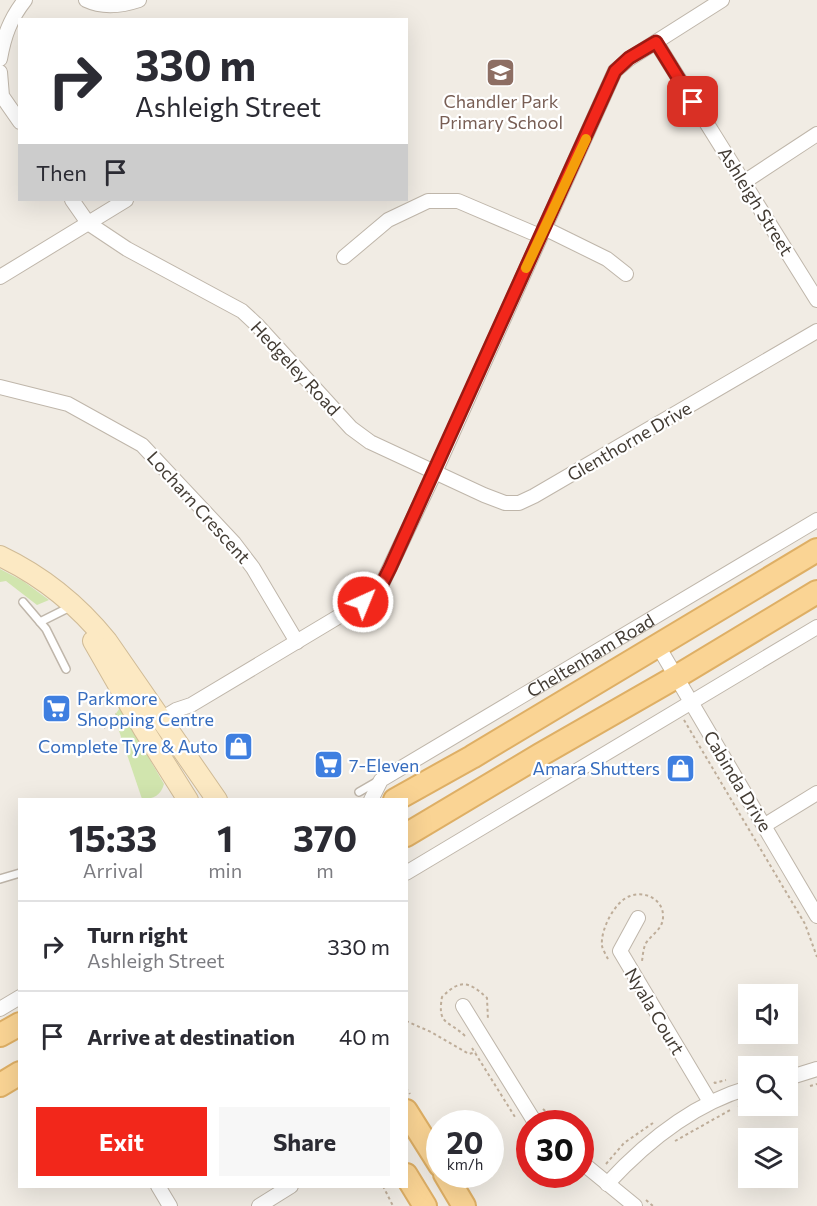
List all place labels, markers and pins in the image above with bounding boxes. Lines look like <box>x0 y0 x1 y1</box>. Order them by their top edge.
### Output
school or university icon: Chandler Park Primary School <box>485 56 517 88</box>
pin <box>667 76 718 127</box>
place label: Chandler Park Primary School <box>439 90 563 133</box>
place label: Parkmore Shopping Centre <box>77 687 214 730</box>
supermarket icon: Parkmore Shopping Centre <box>40 692 72 724</box>
shop icon: Complete Tyre & Auto <box>223 730 255 762</box>
place label: Complete Tyre & Auto <box>38 735 218 757</box>
supermarket icon: 7-Eleven <box>312 749 344 781</box>
shop icon: Amara Shutters <box>665 752 697 784</box>
place label: 7-Eleven <box>349 754 419 776</box>
place label: Amara Shutters <box>532 757 660 779</box>

